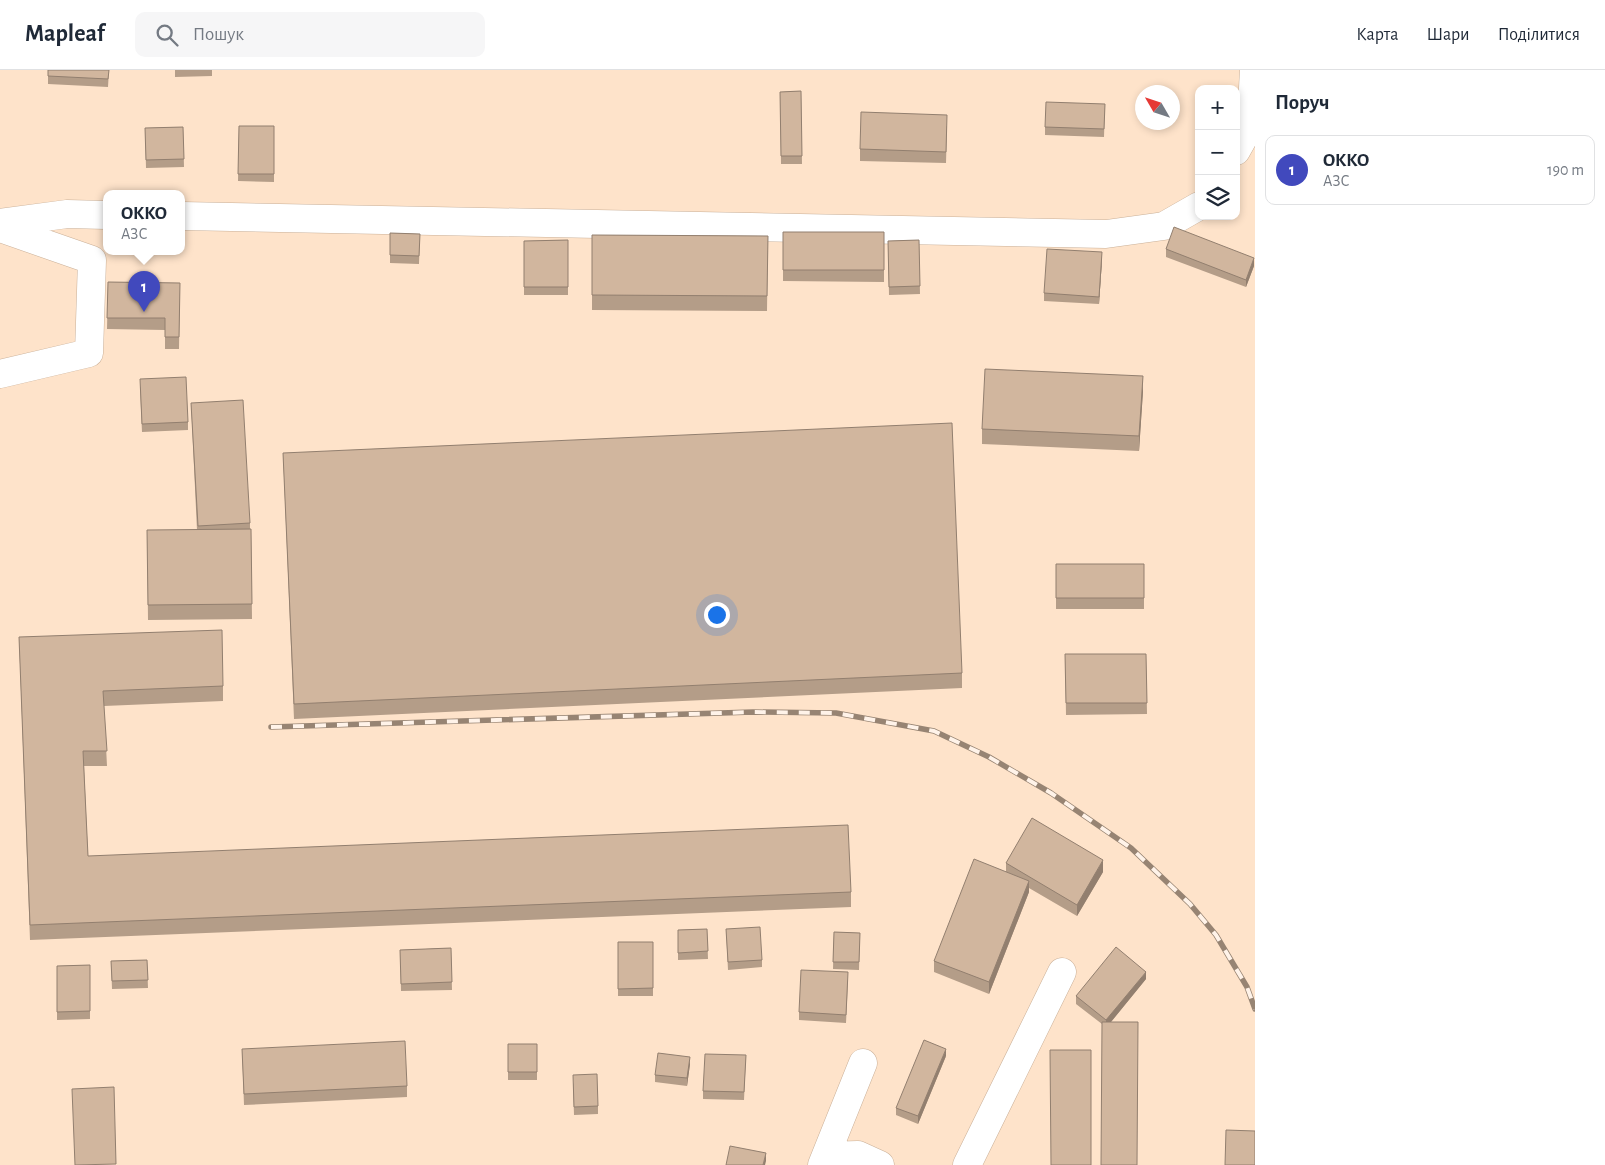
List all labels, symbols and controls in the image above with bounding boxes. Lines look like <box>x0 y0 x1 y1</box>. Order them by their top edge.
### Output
search box <box>135 12 485 57</box>
icon: search <box>153 21 181 49</box>
text: Mapleaf <box>25 22 105 46</box>
text: Пошук <box>193 25 244 44</box>
text: Карта <box>1356 26 1398 44</box>
text: Шари <box>1426 26 1470 44</box>
text: Поділитися <box>1498 26 1580 44</box>
north arrow <box>1135 85 1180 130</box>
map controls <box>1195 85 1240 220</box>
button: + <box>1195 85 1240 130</box>
text: Поруч <box>1275 92 1329 113</box>
button: − <box>1195 130 1240 175</box>
text: OKKO <box>1323 151 1369 170</box>
text: 1 <box>1289 162 1295 178</box>
text: 190 m <box>1547 162 1584 178</box>
text: АЗС <box>1323 173 1350 189</box>
button: layers <box>1195 175 1240 220</box>
popup <box>103 190 185 255</box>
text: OKKO <box>121 204 167 223</box>
text: АЗС <box>121 226 148 242</box>
pin: 1 <box>128 271 160 312</box>
your location <box>704 602 730 628</box>

